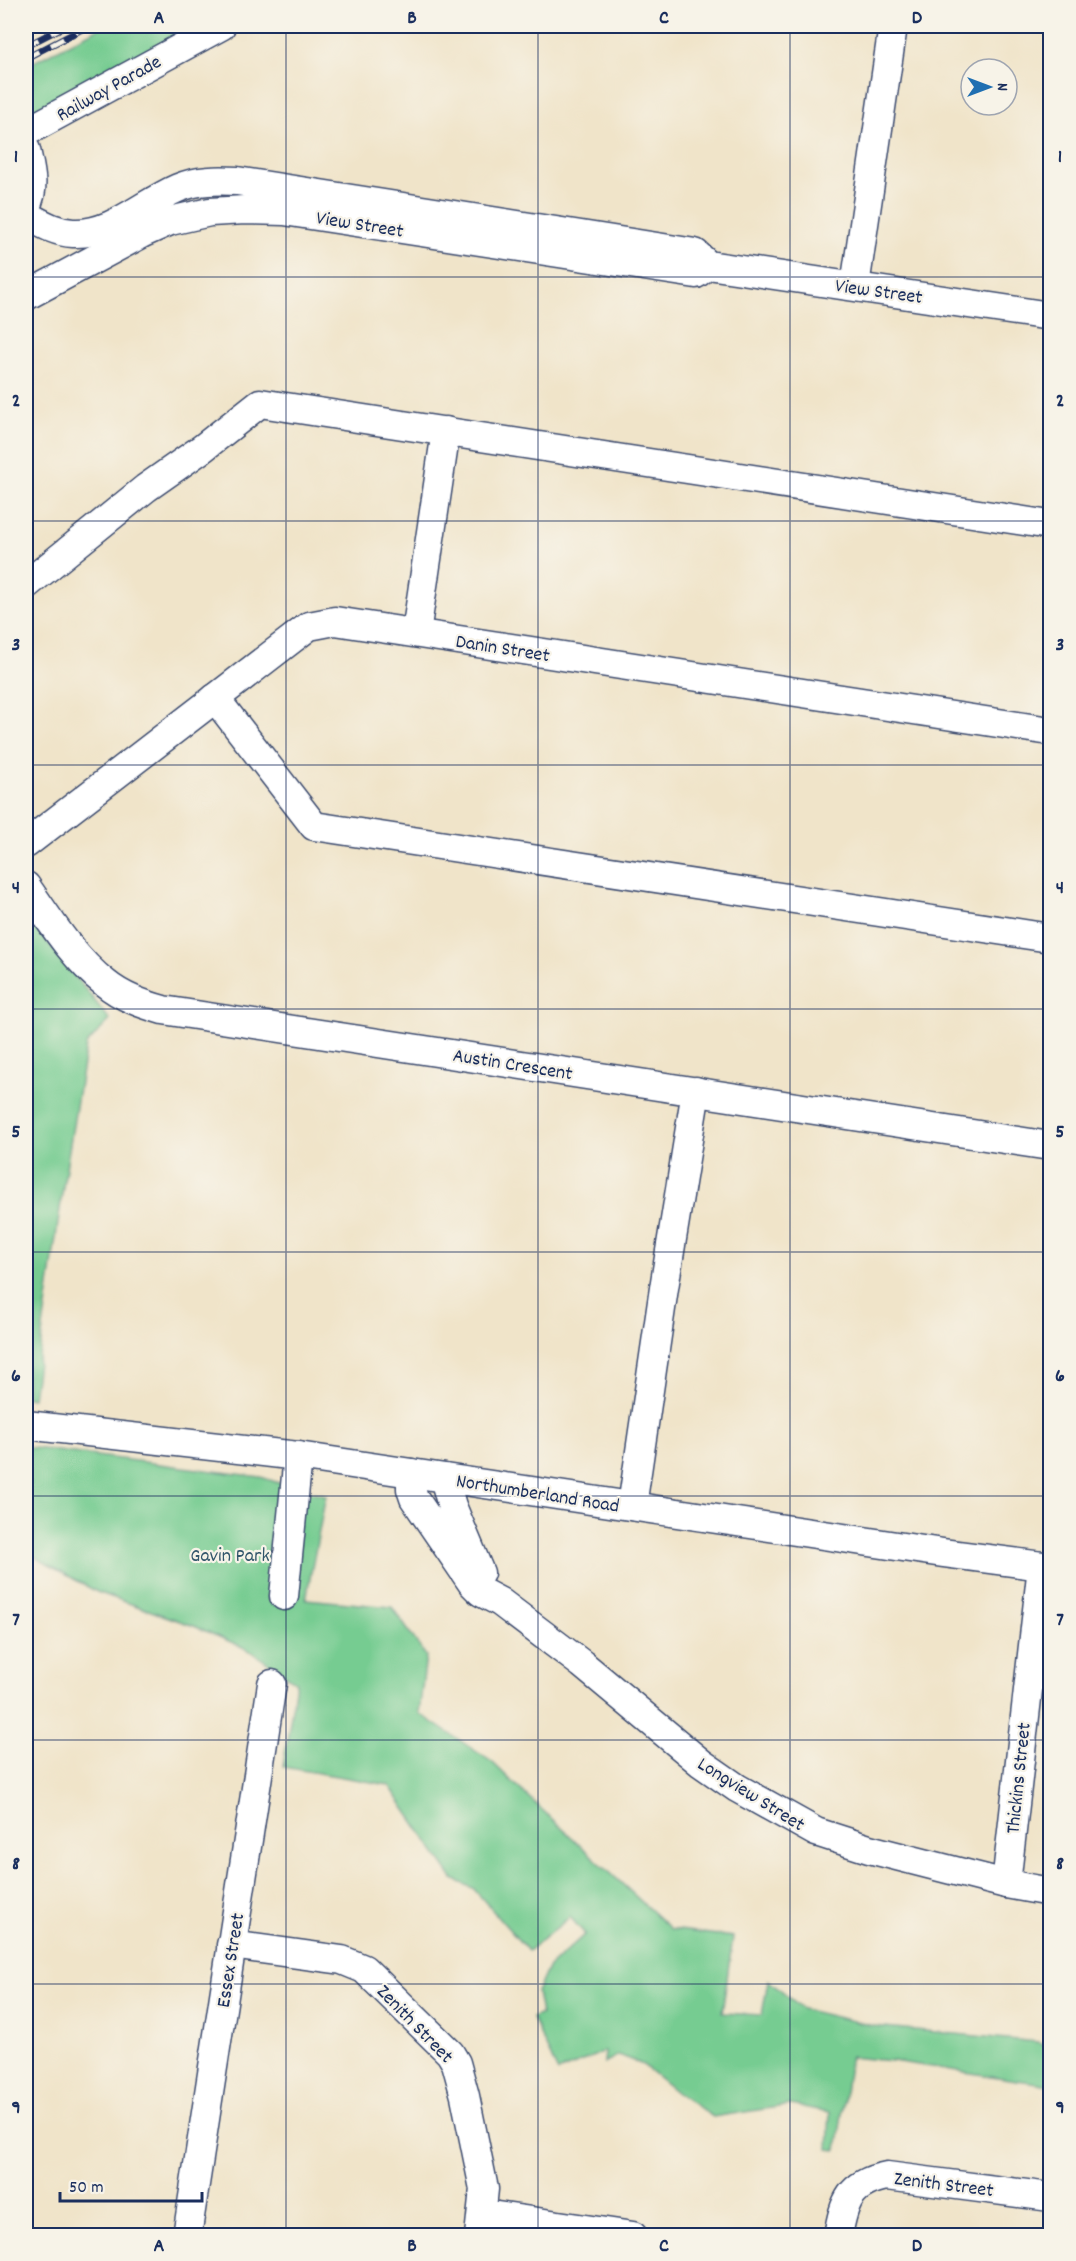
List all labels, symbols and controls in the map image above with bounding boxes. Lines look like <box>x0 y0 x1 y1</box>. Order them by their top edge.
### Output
text: A <box>154 5 165 33</box>
text: B <box>407 5 417 33</box>
text: C <box>659 5 669 33</box>
text: D <box>912 5 923 33</box>
street label: Railway Parade <box>52 49 167 130</box>
north arrow <box>959 57 1019 117</box>
text: N <box>990 83 1013 91</box>
text: 1 <box>14 144 18 172</box>
text: 1 <box>1058 144 1062 172</box>
street label: View Street <box>314 205 405 247</box>
street label: View Street <box>833 273 924 313</box>
text: 2 <box>12 388 20 416</box>
text: 2 <box>1056 388 1064 416</box>
street label: Danin Street <box>453 629 552 671</box>
text: 3 <box>12 632 20 660</box>
text: 3 <box>1056 632 1064 660</box>
text: 4 <box>12 875 20 903</box>
text: 4 <box>1056 875 1064 903</box>
street label: Austin Crescent <box>451 1043 574 1089</box>
text: 5 <box>11 1119 21 1147</box>
text: 5 <box>1055 1119 1065 1147</box>
text: 6 <box>11 1363 21 1391</box>
text: 6 <box>1055 1363 1065 1391</box>
street label: Northumberland Road <box>454 1468 621 1522</box>
park label: Gavin Park <box>190 1543 270 1571</box>
text: 7 <box>12 1607 20 1635</box>
text: 7 <box>1056 1607 1064 1635</box>
street label: Thickins Street <box>1000 1721 1040 1835</box>
street label: Longview Street <box>691 1751 810 1840</box>
text: 8 <box>12 1851 20 1879</box>
text: 8 <box>1056 1851 1064 1879</box>
street label: Essex Street <box>211 1911 253 2010</box>
street label: Zenith Street <box>369 1979 459 2071</box>
text: 9 <box>11 2095 21 2123</box>
text: 9 <box>1055 2095 1065 2123</box>
scale bar <box>60 2165 202 2203</box>
street label: Zenith Street <box>892 2166 995 2206</box>
text: 50 m <box>69 2176 104 2201</box>
text: A <box>154 2233 165 2261</box>
text: B <box>407 2233 417 2261</box>
text: C <box>659 2233 669 2261</box>
text: D <box>912 2233 923 2261</box>

